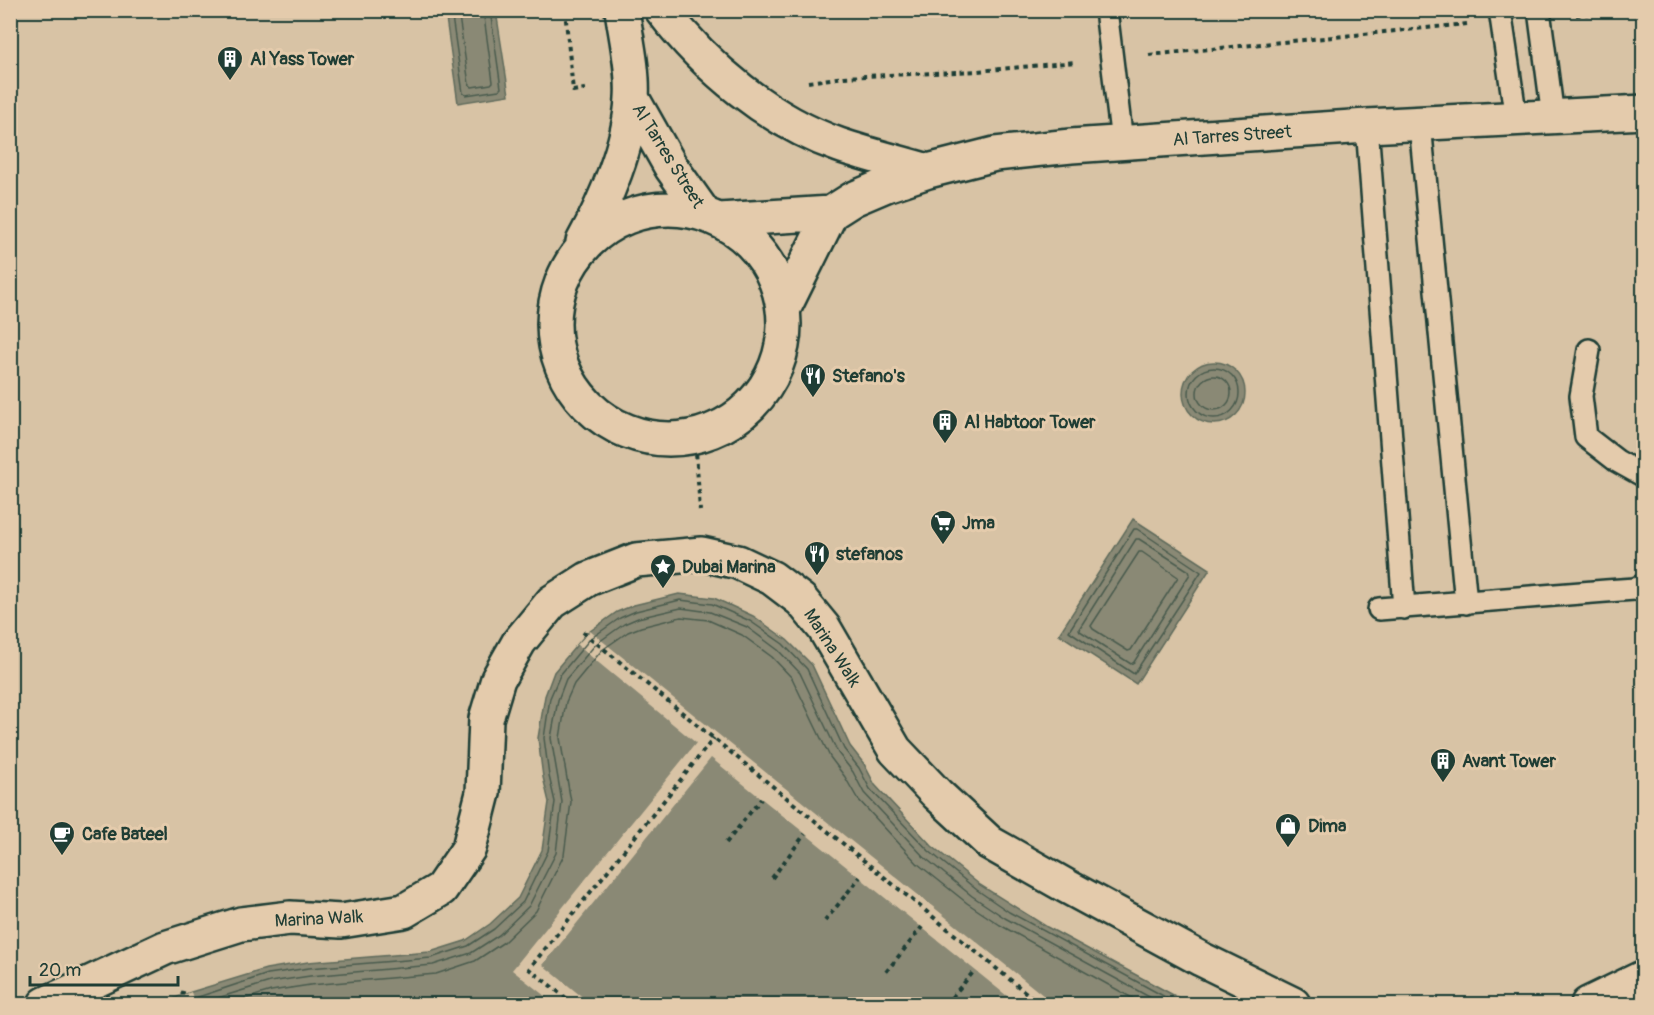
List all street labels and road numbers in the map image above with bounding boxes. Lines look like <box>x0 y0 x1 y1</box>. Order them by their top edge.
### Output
street label: Al Tarres Street <box>627 99 710 213</box>
street label: Al Tarres Street <box>1172 120 1293 152</box>
street label: Marina Walk <box>798 605 866 692</box>
street label: Marina Walk <box>274 905 364 933</box>

